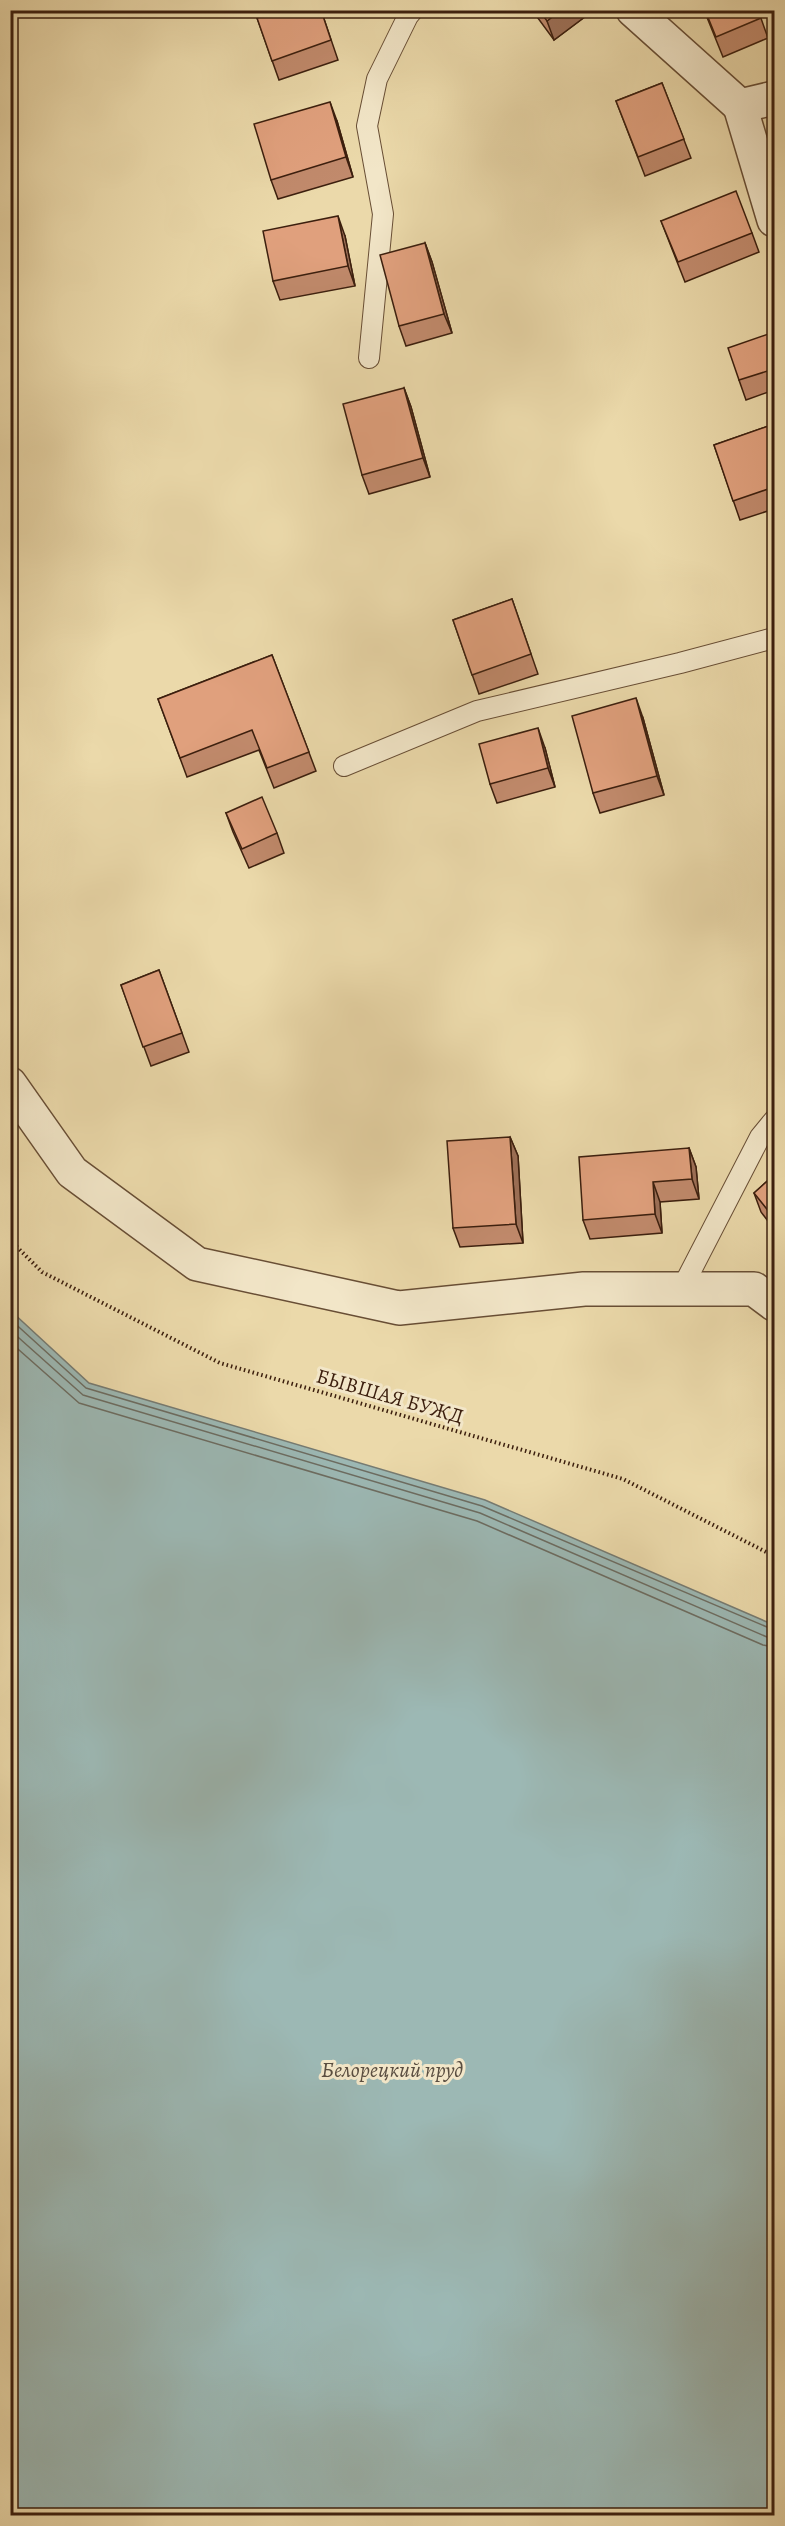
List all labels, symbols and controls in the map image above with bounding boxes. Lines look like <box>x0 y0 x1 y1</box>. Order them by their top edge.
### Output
street label: БЫВШАЯ БУЖД <box>313 1362 467 1430</box>
water label: Белорецкий пруд <box>321 2055 463 2085</box>

